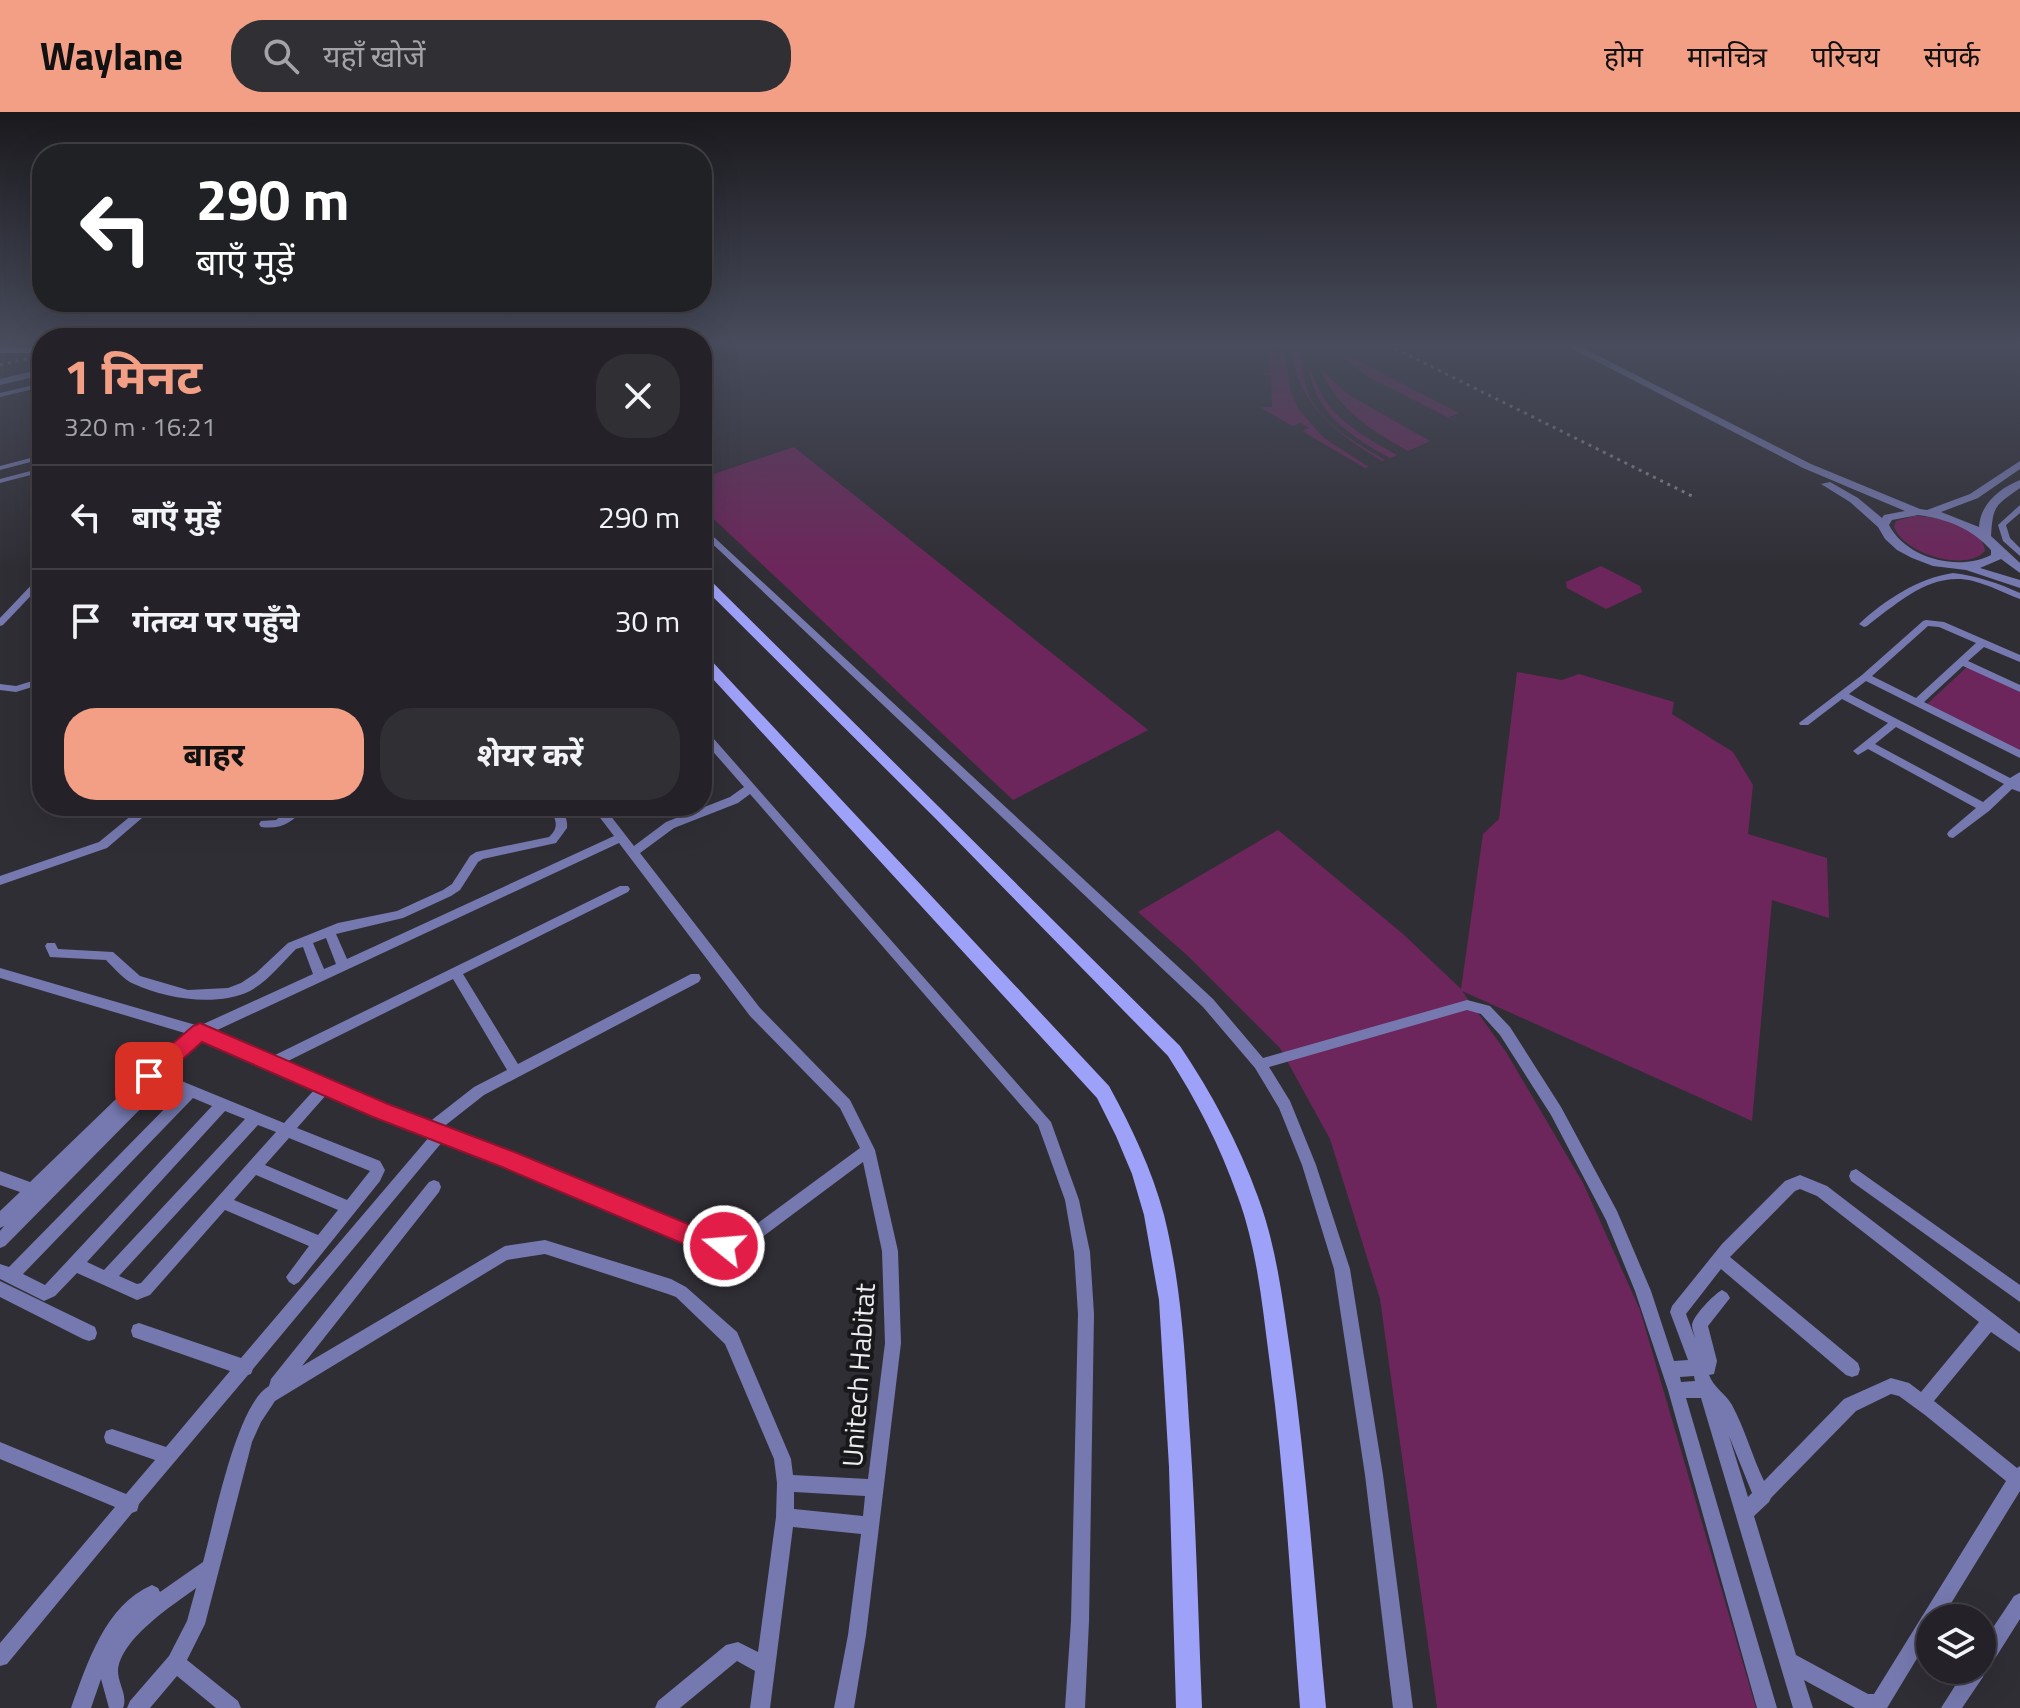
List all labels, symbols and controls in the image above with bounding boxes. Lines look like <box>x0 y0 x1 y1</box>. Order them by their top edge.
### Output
search box <box>231 20 791 92</box>
text: Waylane <box>40 27 183 85</box>
text: यहाँ खोजें <box>323 33 425 79</box>
icon: search <box>259 34 303 78</box>
text: होम <box>1604 35 1643 78</box>
text: मानचित्र <box>1687 35 1767 78</box>
text: परिचय <box>1811 35 1880 78</box>
text: संपर्क <box>1924 35 1980 78</box>
text: 290 m <box>196 157 349 242</box>
icon: left <box>64 176 168 280</box>
text: बाएँ मुड़ें <box>196 234 295 289</box>
text: 1 मिनट <box>64 340 202 413</box>
button: close <box>596 354 680 438</box>
text: 320 m · 16:21 <box>64 407 216 446</box>
text: बाएँ मुड़ें <box>132 494 221 540</box>
text: 290 m <box>598 494 680 540</box>
icon: left <box>64 495 108 539</box>
text: गंतव्य पर पहुँचे <box>132 598 299 644</box>
text: 30 m <box>615 598 680 644</box>
icon: arrive <box>64 599 108 643</box>
button: बाहर <box>64 708 364 800</box>
button: शेयर करें <box>380 708 680 800</box>
pin <box>115 1042 183 1110</box>
icon: arrive <box>127 1054 171 1098</box>
position arrow <box>682 1204 766 1288</box>
street label: Unitech Habitat <box>830 1282 886 1468</box>
map controls <box>1916 1604 1996 1684</box>
button: layers <box>1916 1604 1996 1684</box>

